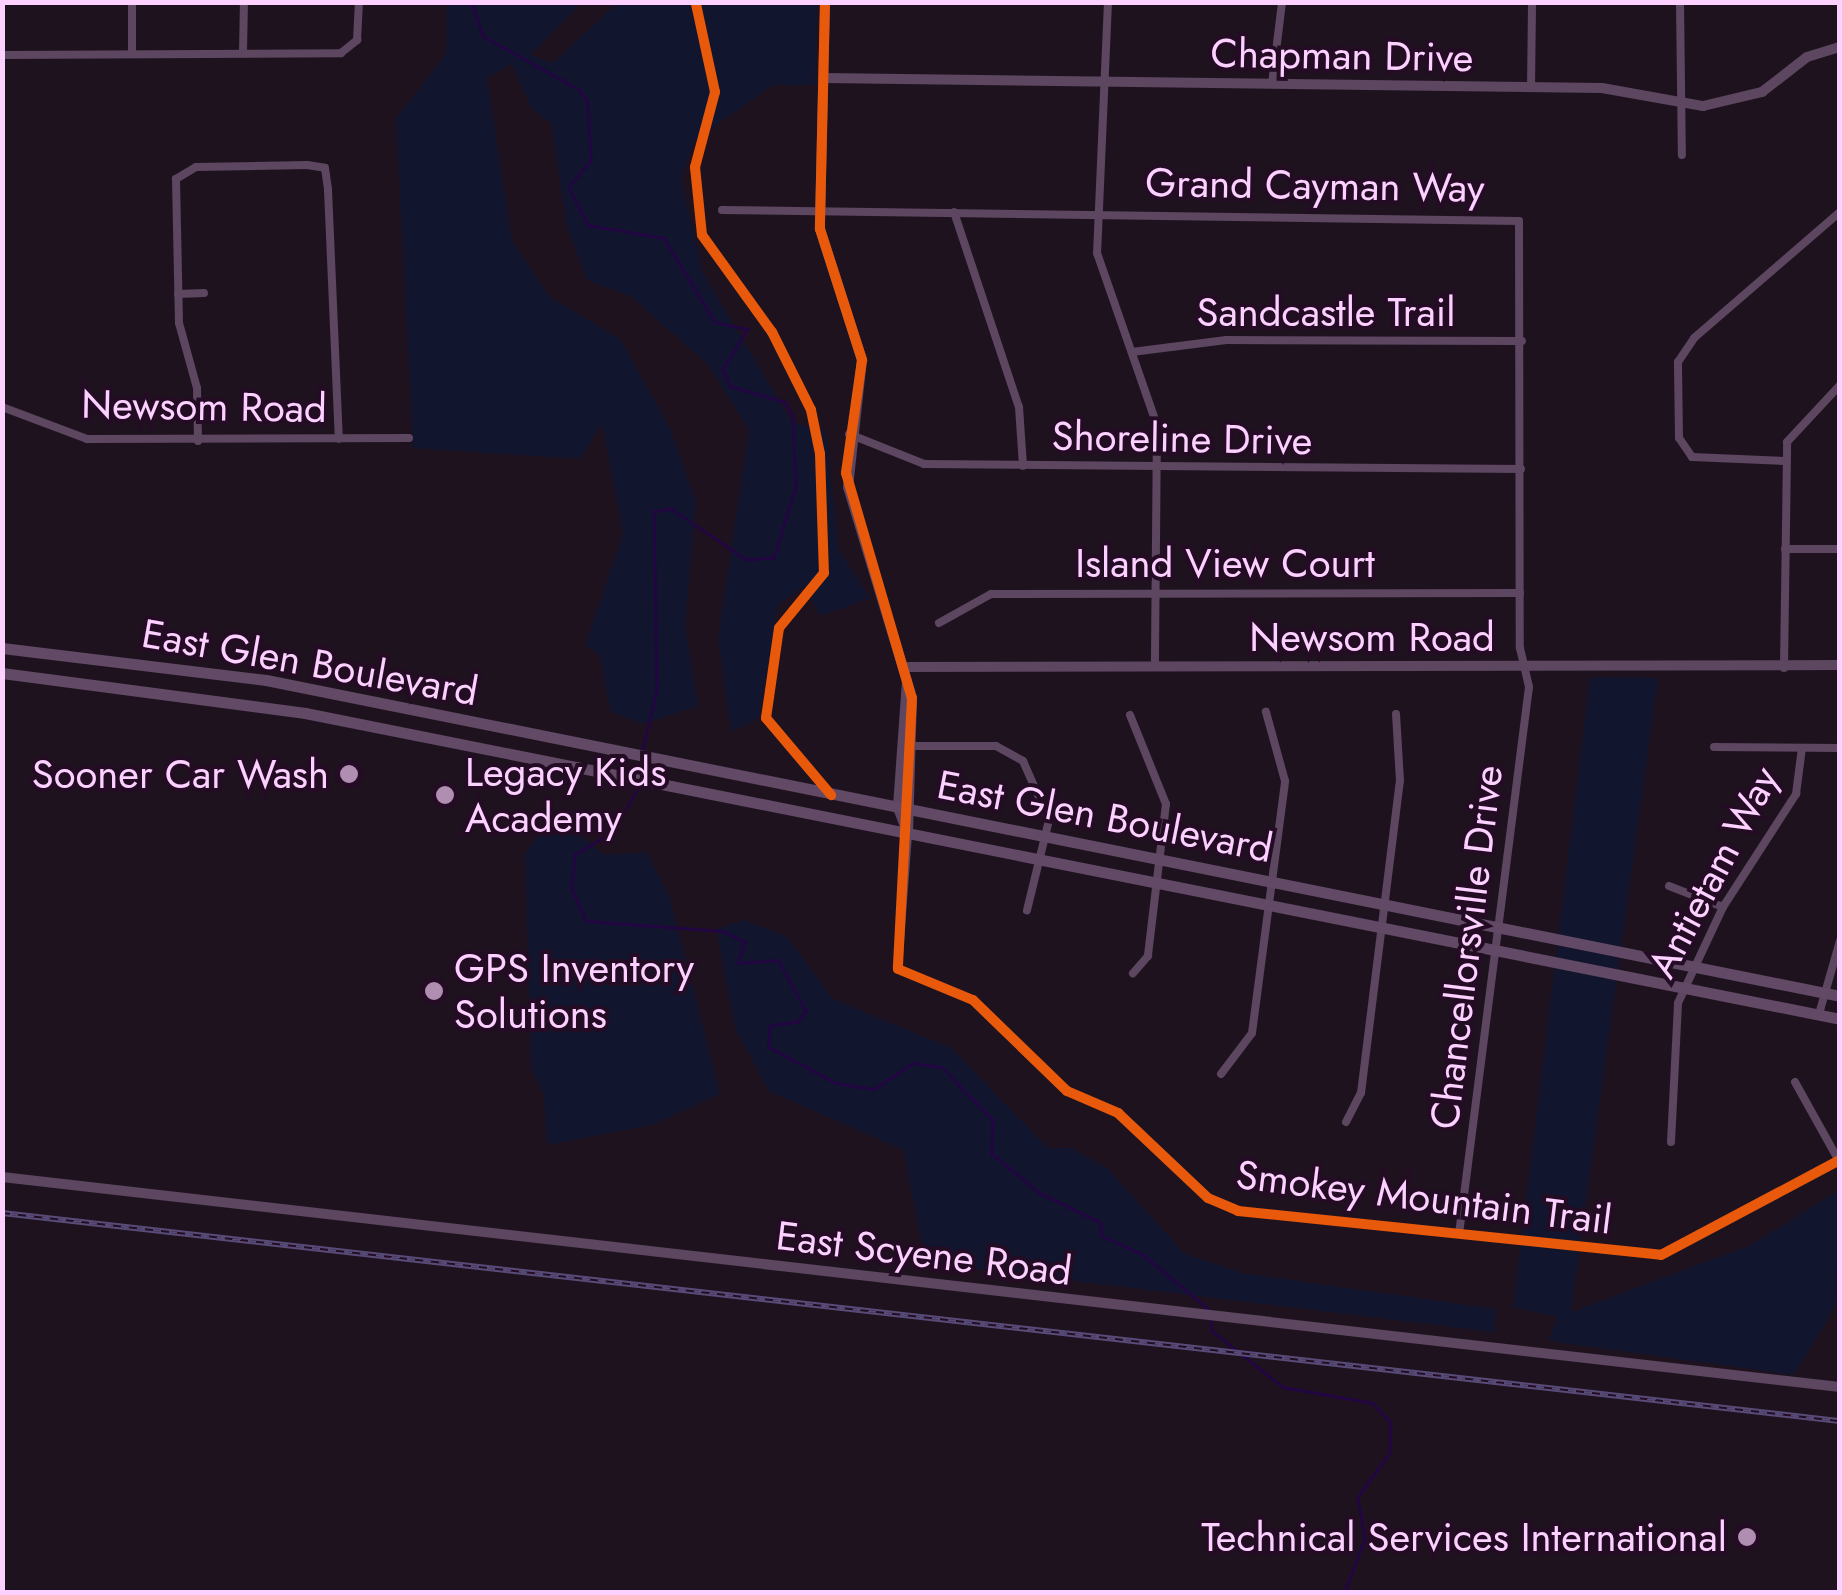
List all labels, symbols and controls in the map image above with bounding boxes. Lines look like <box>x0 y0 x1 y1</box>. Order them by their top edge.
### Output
street label: Chapman Drive <box>1210 29 1474 81</box>
street label: Grand Cayman Way <box>1145 158 1485 212</box>
street label: Sandcastle Trail <box>1197 288 1455 336</box>
street label: Newsom Road <box>81 380 327 432</box>
street label: Shoreline Drive <box>1051 412 1313 464</box>
street label: Island View Court <box>1075 539 1375 587</box>
street label: East Glen Boulevard <box>138 609 482 715</box>
street label: Newsom Road <box>1249 613 1495 661</box>
place label: Legacy Kids Academy <box>465 748 666 842</box>
place label: Sooner Car Wash <box>32 750 329 798</box>
street label: Antietam Way <box>1637 758 1789 986</box>
street label: East Glen Boulevard <box>933 760 1277 872</box>
street label: Chancellorsville Drive <box>1420 762 1512 1132</box>
marker: Sooner Car Wash <box>338 763 360 785</box>
marker: Legacy Kids Academy <box>434 784 456 806</box>
place label: GPS Inventory Solutions <box>454 944 694 1038</box>
marker: GPS Inventory Solutions <box>423 980 445 1002</box>
street label: Smokey Mountain Trail <box>1233 1150 1615 1244</box>
street label: East Scyene Road <box>773 1211 1075 1295</box>
place label: Technical Services International <box>1201 1513 1727 1561</box>
marker: Technical Services International <box>1736 1526 1758 1548</box>

